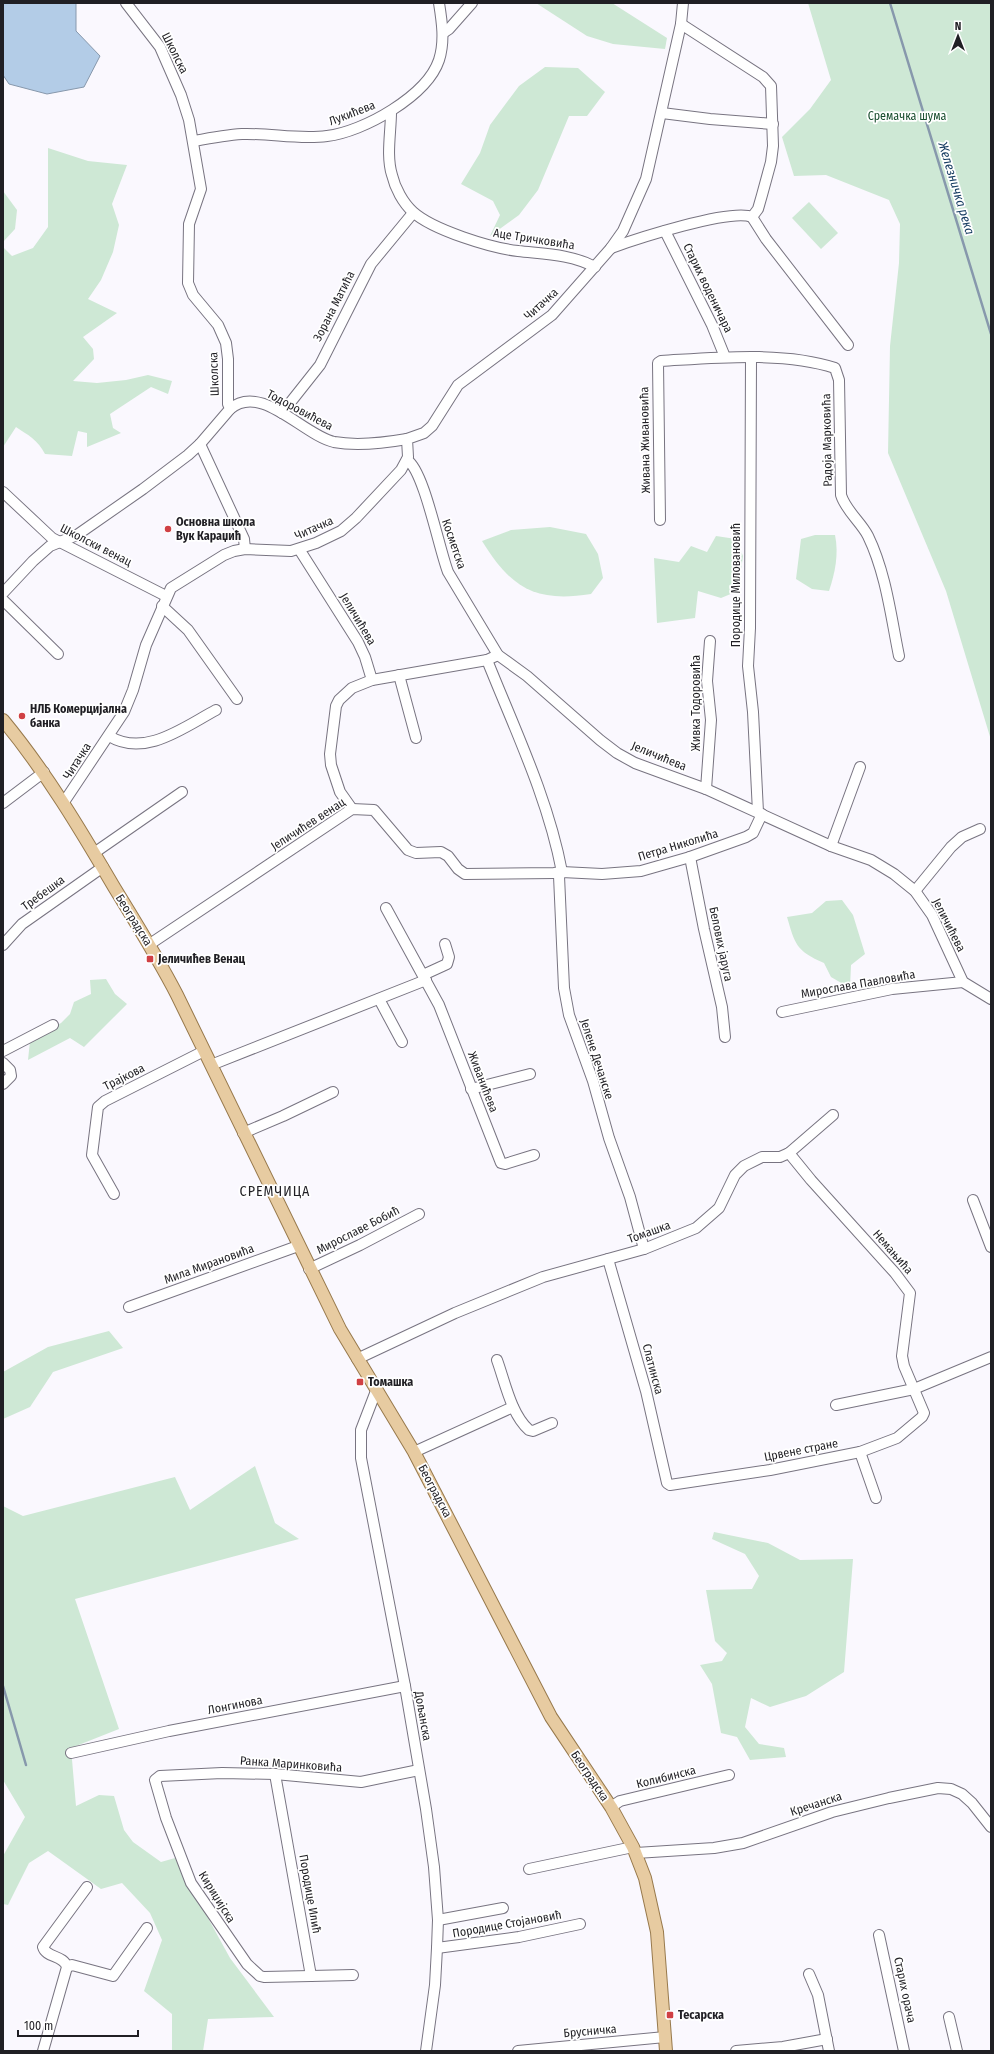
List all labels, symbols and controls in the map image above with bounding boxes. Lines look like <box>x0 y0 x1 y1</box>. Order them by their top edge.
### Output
north arrow <box>938 16 978 56</box>
text: N <box>955 20 961 33</box>
street label: Школска <box>159 30 191 76</box>
street label: Лукићева <box>327 98 377 128</box>
park label: Сремачка шума <box>868 109 946 123</box>
water label: Железничка река <box>935 139 978 237</box>
street label: Аце Тричковића <box>492 226 576 252</box>
street label: Старих воденичара <box>680 241 736 335</box>
street label: Зорана Матића <box>310 268 358 343</box>
street label: Читачка <box>521 285 561 323</box>
street label: Школска <box>206 352 222 396</box>
street label: Живана Живановића <box>637 386 653 494</box>
street label: Тодоровићева <box>265 387 335 433</box>
street label: Радоја Марковића <box>819 393 835 487</box>
street label: Читачка <box>293 513 336 543</box>
place label: Основна школа Вук Караџић <box>176 515 255 543</box>
street label: Косметска <box>439 517 469 571</box>
street label: Школски венац <box>58 521 135 569</box>
street label: Породице Миловановић <box>729 523 743 647</box>
marker: Основна школа Вук Караџић <box>163 524 173 534</box>
street label: Јеличићева <box>337 590 379 648</box>
street label: Живка Тодоровића <box>689 655 703 751</box>
place label: НЛБ Комерцијална банка <box>30 702 127 730</box>
marker: НЛБ Комерцијална банка <box>17 711 27 721</box>
street label: Јеличићева <box>629 739 689 773</box>
street label: Читачка <box>60 740 94 782</box>
street label: Јеличићев венац <box>268 794 348 853</box>
street label: Петра Николића <box>636 826 720 864</box>
street label: Требешка <box>19 873 67 913</box>
street label: Београдска <box>113 892 155 948</box>
street label: Јеличићева <box>930 896 968 954</box>
street label: Белових јаруга <box>706 905 736 983</box>
place label: Јеличићев Венац <box>157 952 246 966</box>
marker: Јеличићев Венац <box>145 954 155 964</box>
street label: Мирослава Павловића <box>800 967 916 1001</box>
street label: Јелене Дечанске <box>577 1017 617 1101</box>
street label: Живанићева <box>465 1050 501 1115</box>
street label: Трајкова <box>101 1061 147 1093</box>
district label: СРЕМЧИЦА <box>240 1183 310 1200</box>
street label: Мирославе Бобић <box>314 1203 402 1257</box>
street label: Томашка <box>626 1218 672 1246</box>
street label: Немањића <box>870 1227 916 1277</box>
street label: Мила Мирановића <box>162 1241 256 1287</box>
street label: Слатинска <box>639 1342 667 1396</box>
place label: Томашка <box>368 1375 413 1389</box>
marker: Томашка <box>355 1377 365 1387</box>
street label: Црвене стране <box>763 1436 839 1464</box>
street label: Београдска <box>415 1462 455 1520</box>
street label: Дољанска <box>412 1689 434 1742</box>
street label: Лонгинова <box>206 1693 264 1717</box>
street label: Београдска <box>568 1748 612 1804</box>
street label: Ранка Маринковића <box>239 1753 343 1775</box>
street label: Колибинска <box>635 1763 697 1791</box>
street label: Кречанска <box>788 1789 844 1819</box>
street label: Породице Илић <box>296 1853 324 1935</box>
street label: Кириџијска <box>196 1869 238 1925</box>
street label: Породице Стојановић <box>451 1908 563 1940</box>
street label: Старих орача <box>891 1956 919 2024</box>
place label: Тесарска <box>678 2008 724 2022</box>
marker: Тесарска <box>665 2010 675 2020</box>
scale bar <box>18 2012 138 2038</box>
text: 100 m <box>24 2019 53 2033</box>
street label: Брусничка <box>563 2022 617 2040</box>

